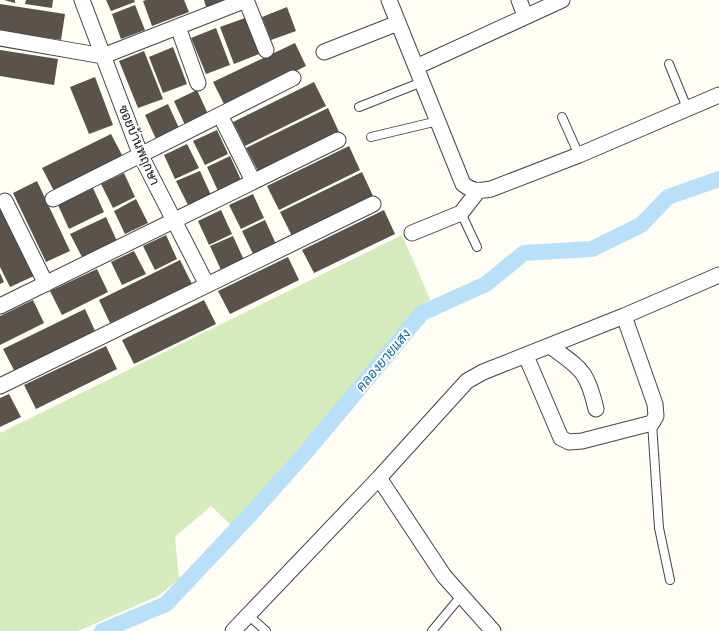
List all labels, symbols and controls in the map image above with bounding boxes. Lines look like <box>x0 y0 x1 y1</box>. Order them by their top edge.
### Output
street label: ซอยบ้านพฤกษา <box>114 102 164 188</box>
water label: คลองยายแสง <box>352 325 414 395</box>

